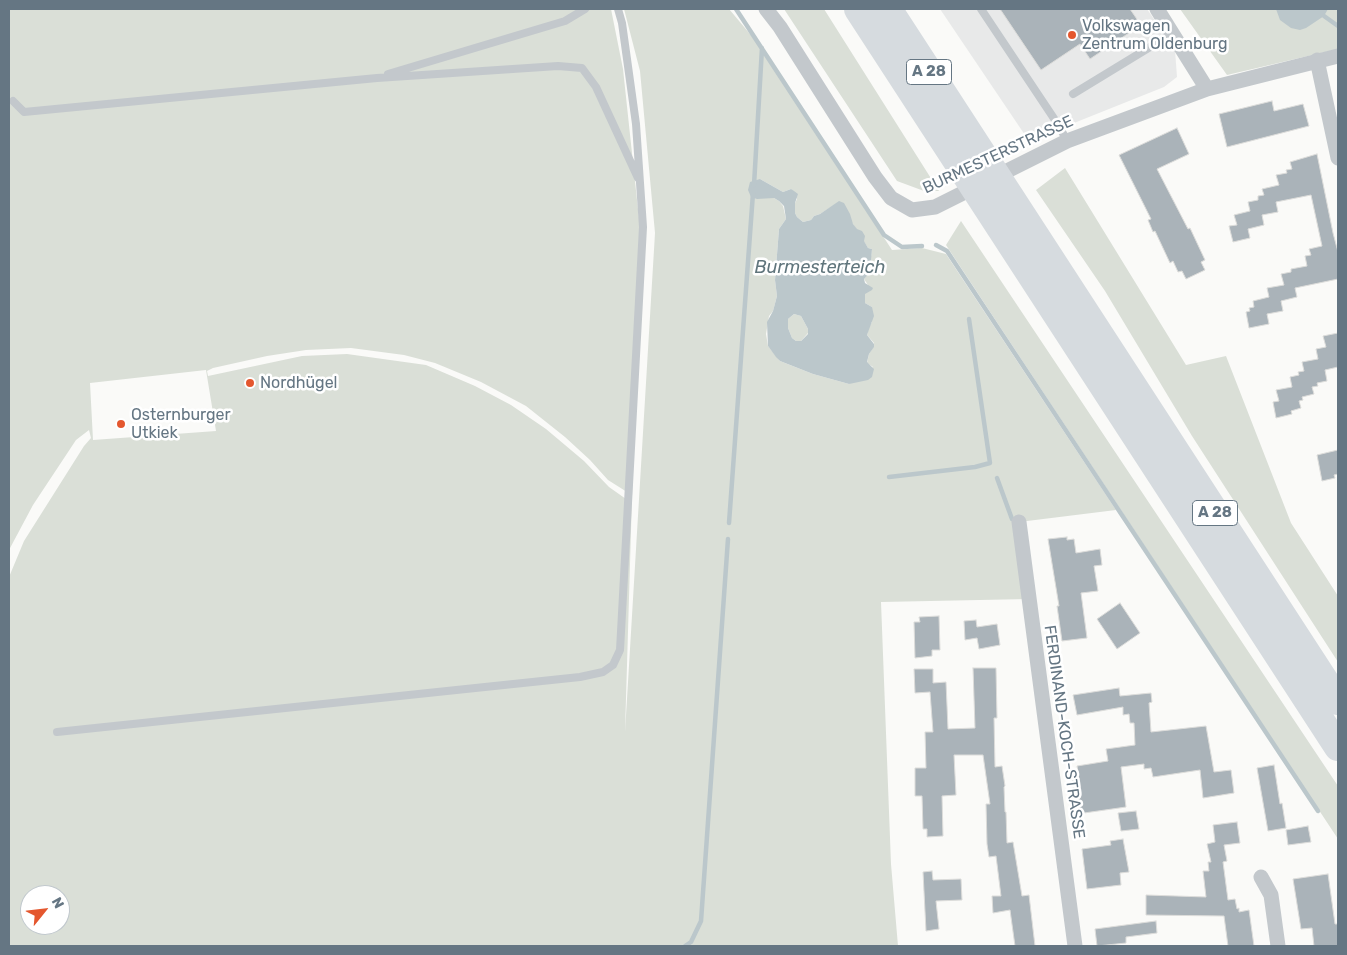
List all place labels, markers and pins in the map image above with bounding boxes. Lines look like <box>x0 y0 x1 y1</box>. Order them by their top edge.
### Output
place label: Volkswagen Zentrum Oldenburg <box>1082 16 1228 54</box>
marker: Volkswagen Zentrum Oldenburg <box>1066 29 1078 41</box>
place label: Nordhügel <box>260 373 338 393</box>
marker: Nordhügel <box>244 377 256 389</box>
place label: Osternburger Utkiek <box>131 405 231 443</box>
marker: Osternburger Utkiek <box>115 418 127 430</box>

